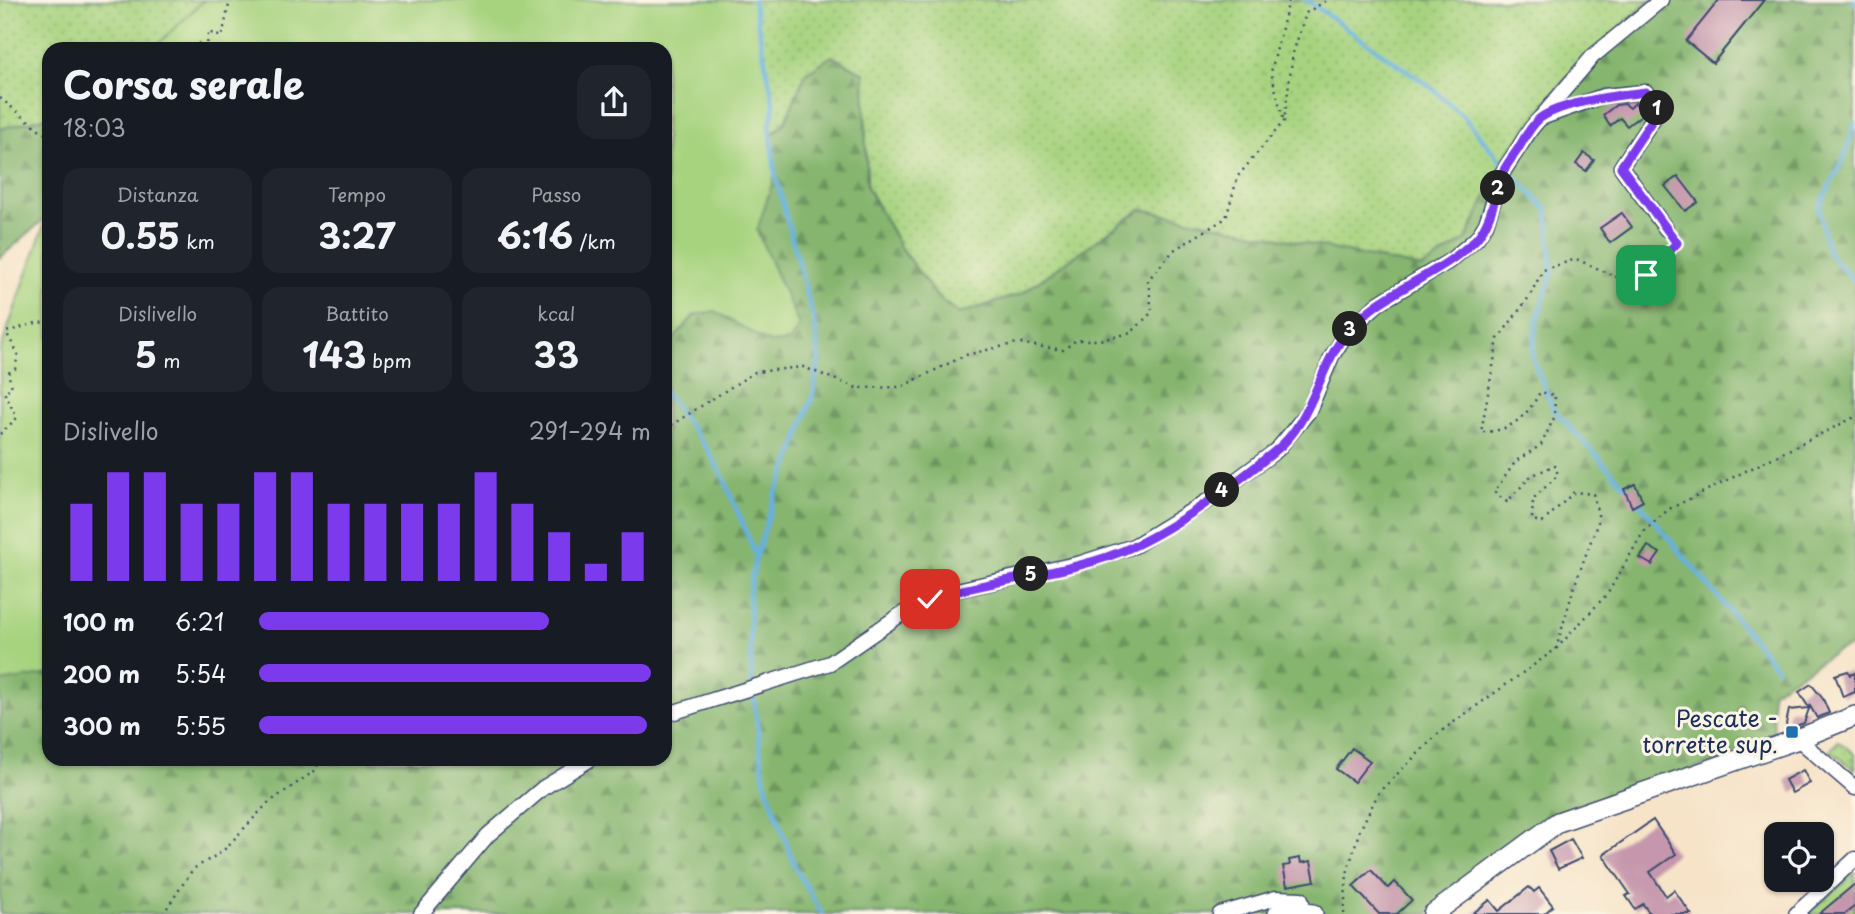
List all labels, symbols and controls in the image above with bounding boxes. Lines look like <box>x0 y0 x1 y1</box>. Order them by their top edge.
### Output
text: Corsa serale <box>63 55 304 112</box>
button: share <box>577 65 651 139</box>
pin: 1 <box>1640 90 1674 126</box>
text: 1 <box>1652 93 1661 121</box>
text: 18:03 <box>63 110 126 145</box>
pin: 2 <box>1480 170 1516 206</box>
text: 2 <box>1491 173 1504 201</box>
text: Distanza <box>117 180 198 208</box>
text: Tempo <box>328 180 386 208</box>
text: Passo <box>531 180 581 208</box>
text: 0.55 <box>101 208 180 261</box>
text: 3:27 <box>318 208 396 261</box>
text: 6:16 <box>497 208 573 261</box>
text: km <box>180 227 215 255</box>
text: /km <box>573 227 616 255</box>
pin <box>1616 245 1676 305</box>
icon: arrive <box>1627 256 1665 294</box>
text: Dislivello <box>118 299 197 327</box>
text: Battito <box>325 299 389 327</box>
text: kcal <box>537 299 575 327</box>
pin: 3 <box>1332 312 1368 346</box>
text: 3 <box>1343 314 1356 342</box>
text: 5 <box>135 327 157 380</box>
text: 143 <box>302 327 366 380</box>
text: 33 <box>533 327 579 380</box>
text: m <box>157 346 181 374</box>
text: bpm <box>366 346 412 374</box>
text: Dislivello <box>63 413 158 448</box>
text: 291–294 m <box>529 413 651 448</box>
pin: 4 <box>1204 472 1240 508</box>
text: 4 <box>1215 475 1228 503</box>
pin: 5 <box>1014 556 1048 592</box>
text: 5 <box>1024 559 1037 587</box>
pin <box>900 569 960 629</box>
icon: check <box>911 580 949 618</box>
text: 100 m <box>63 604 135 639</box>
text: 6:21 <box>175 604 224 639</box>
text: 200 m <box>63 656 140 691</box>
text: 5:54 <box>175 656 226 691</box>
place label: Pescate - torrette sup. <box>1642 700 1778 761</box>
text: 300 m <box>63 708 141 743</box>
text: 5:55 <box>175 708 226 743</box>
marker: Pescate - torrette sup. <box>1784 724 1800 740</box>
map controls <box>1764 822 1834 892</box>
button: locate <box>1764 822 1834 892</box>

